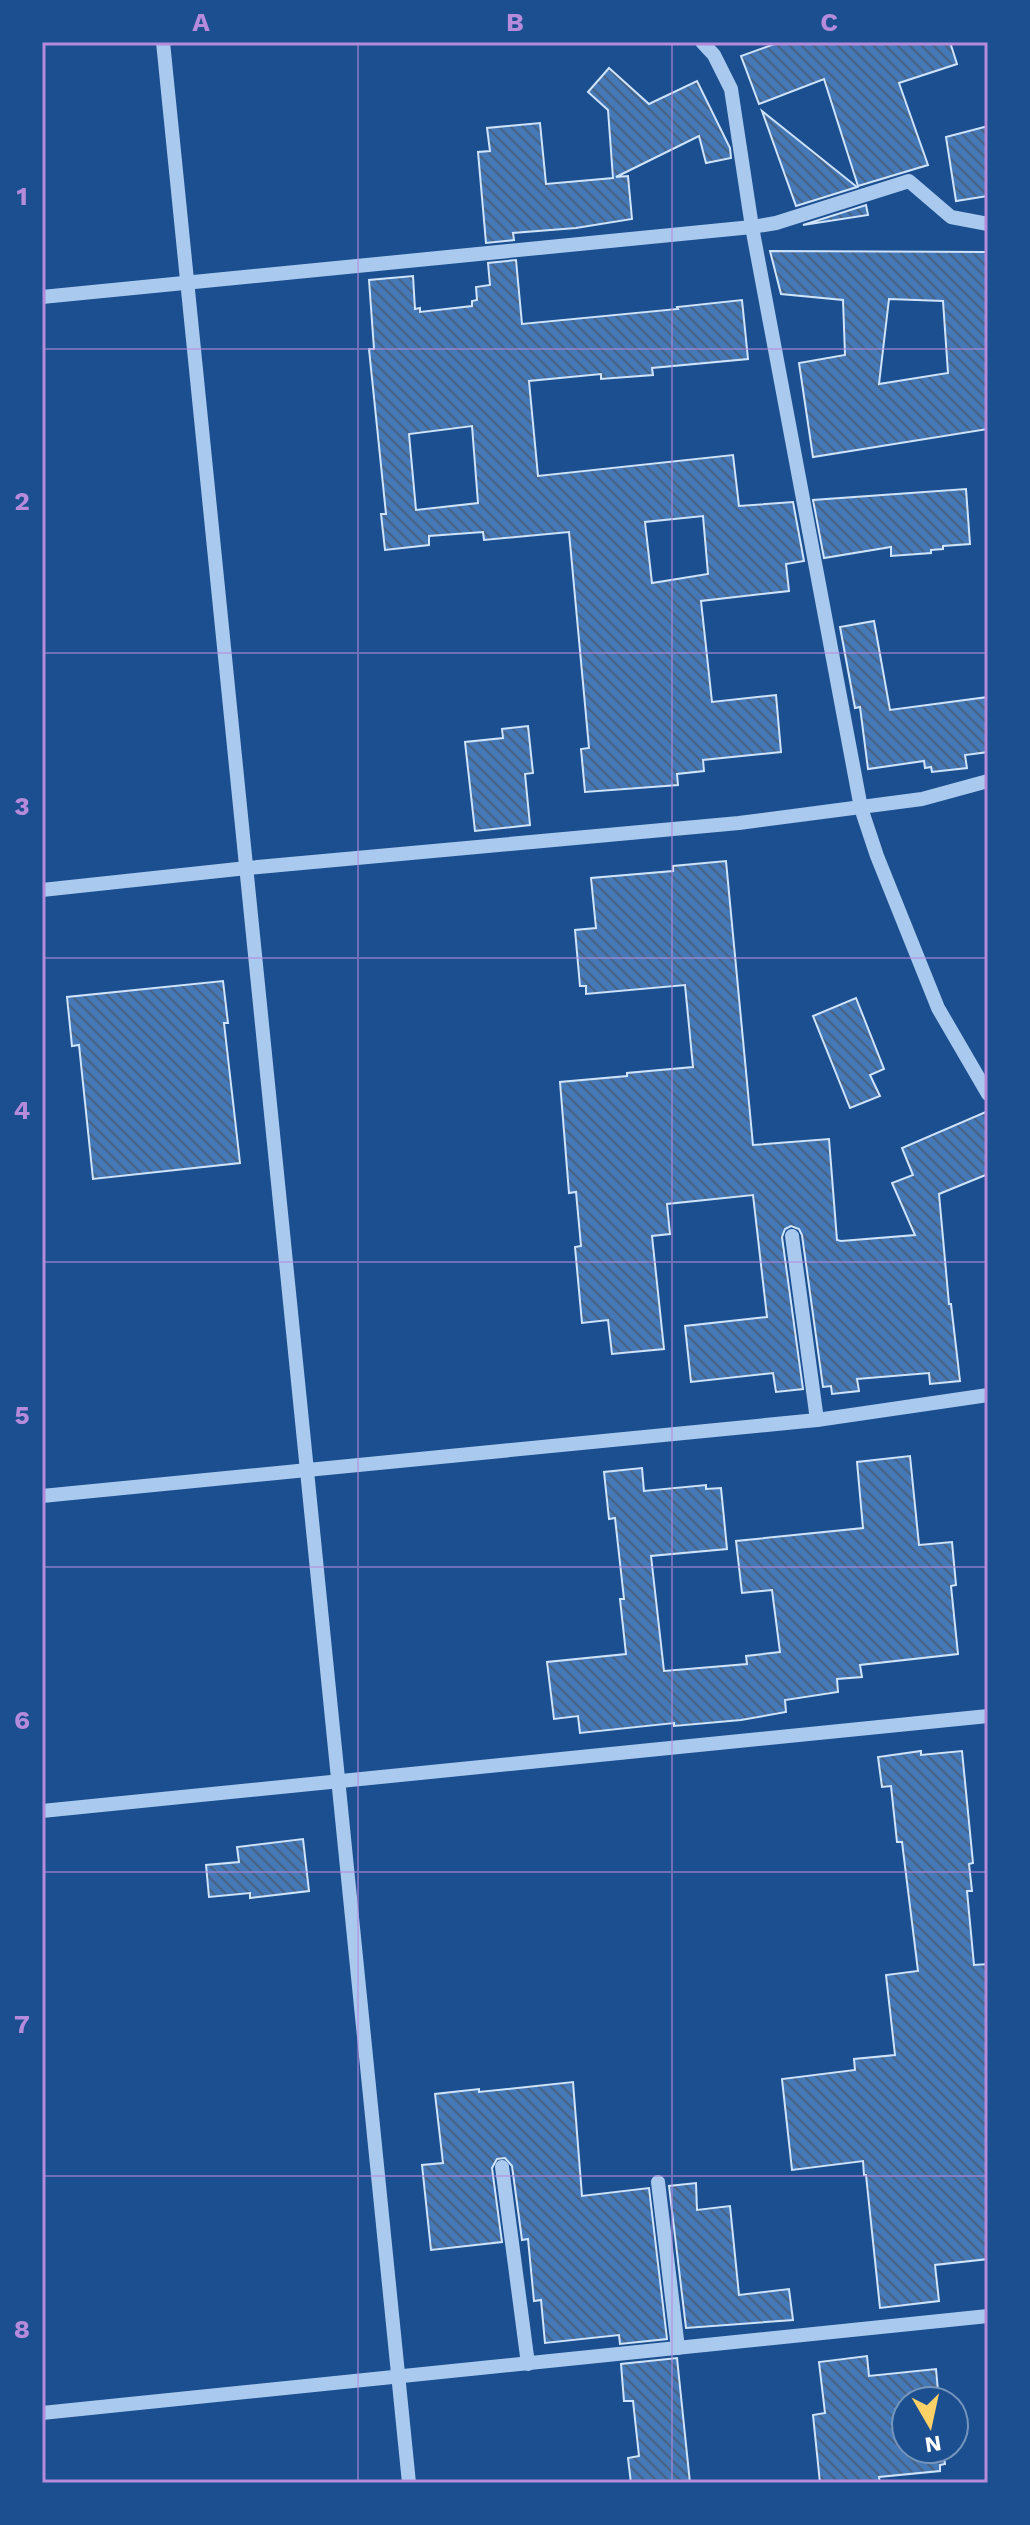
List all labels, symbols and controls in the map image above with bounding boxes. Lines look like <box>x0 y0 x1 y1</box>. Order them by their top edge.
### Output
text: A <box>192 7 210 37</box>
text: B <box>506 7 524 37</box>
text: C <box>820 7 838 37</box>
text: 1 <box>16 181 28 211</box>
text: 2 <box>14 486 30 516</box>
text: 3 <box>14 791 30 821</box>
text: 4 <box>14 1095 31 1125</box>
text: 5 <box>14 1400 30 1430</box>
text: 6 <box>14 1705 30 1735</box>
text: 7 <box>14 2009 30 2039</box>
text: 8 <box>14 2314 30 2344</box>
north arrow <box>890 2385 970 2465</box>
text: N <box>923 2431 943 2458</box>

